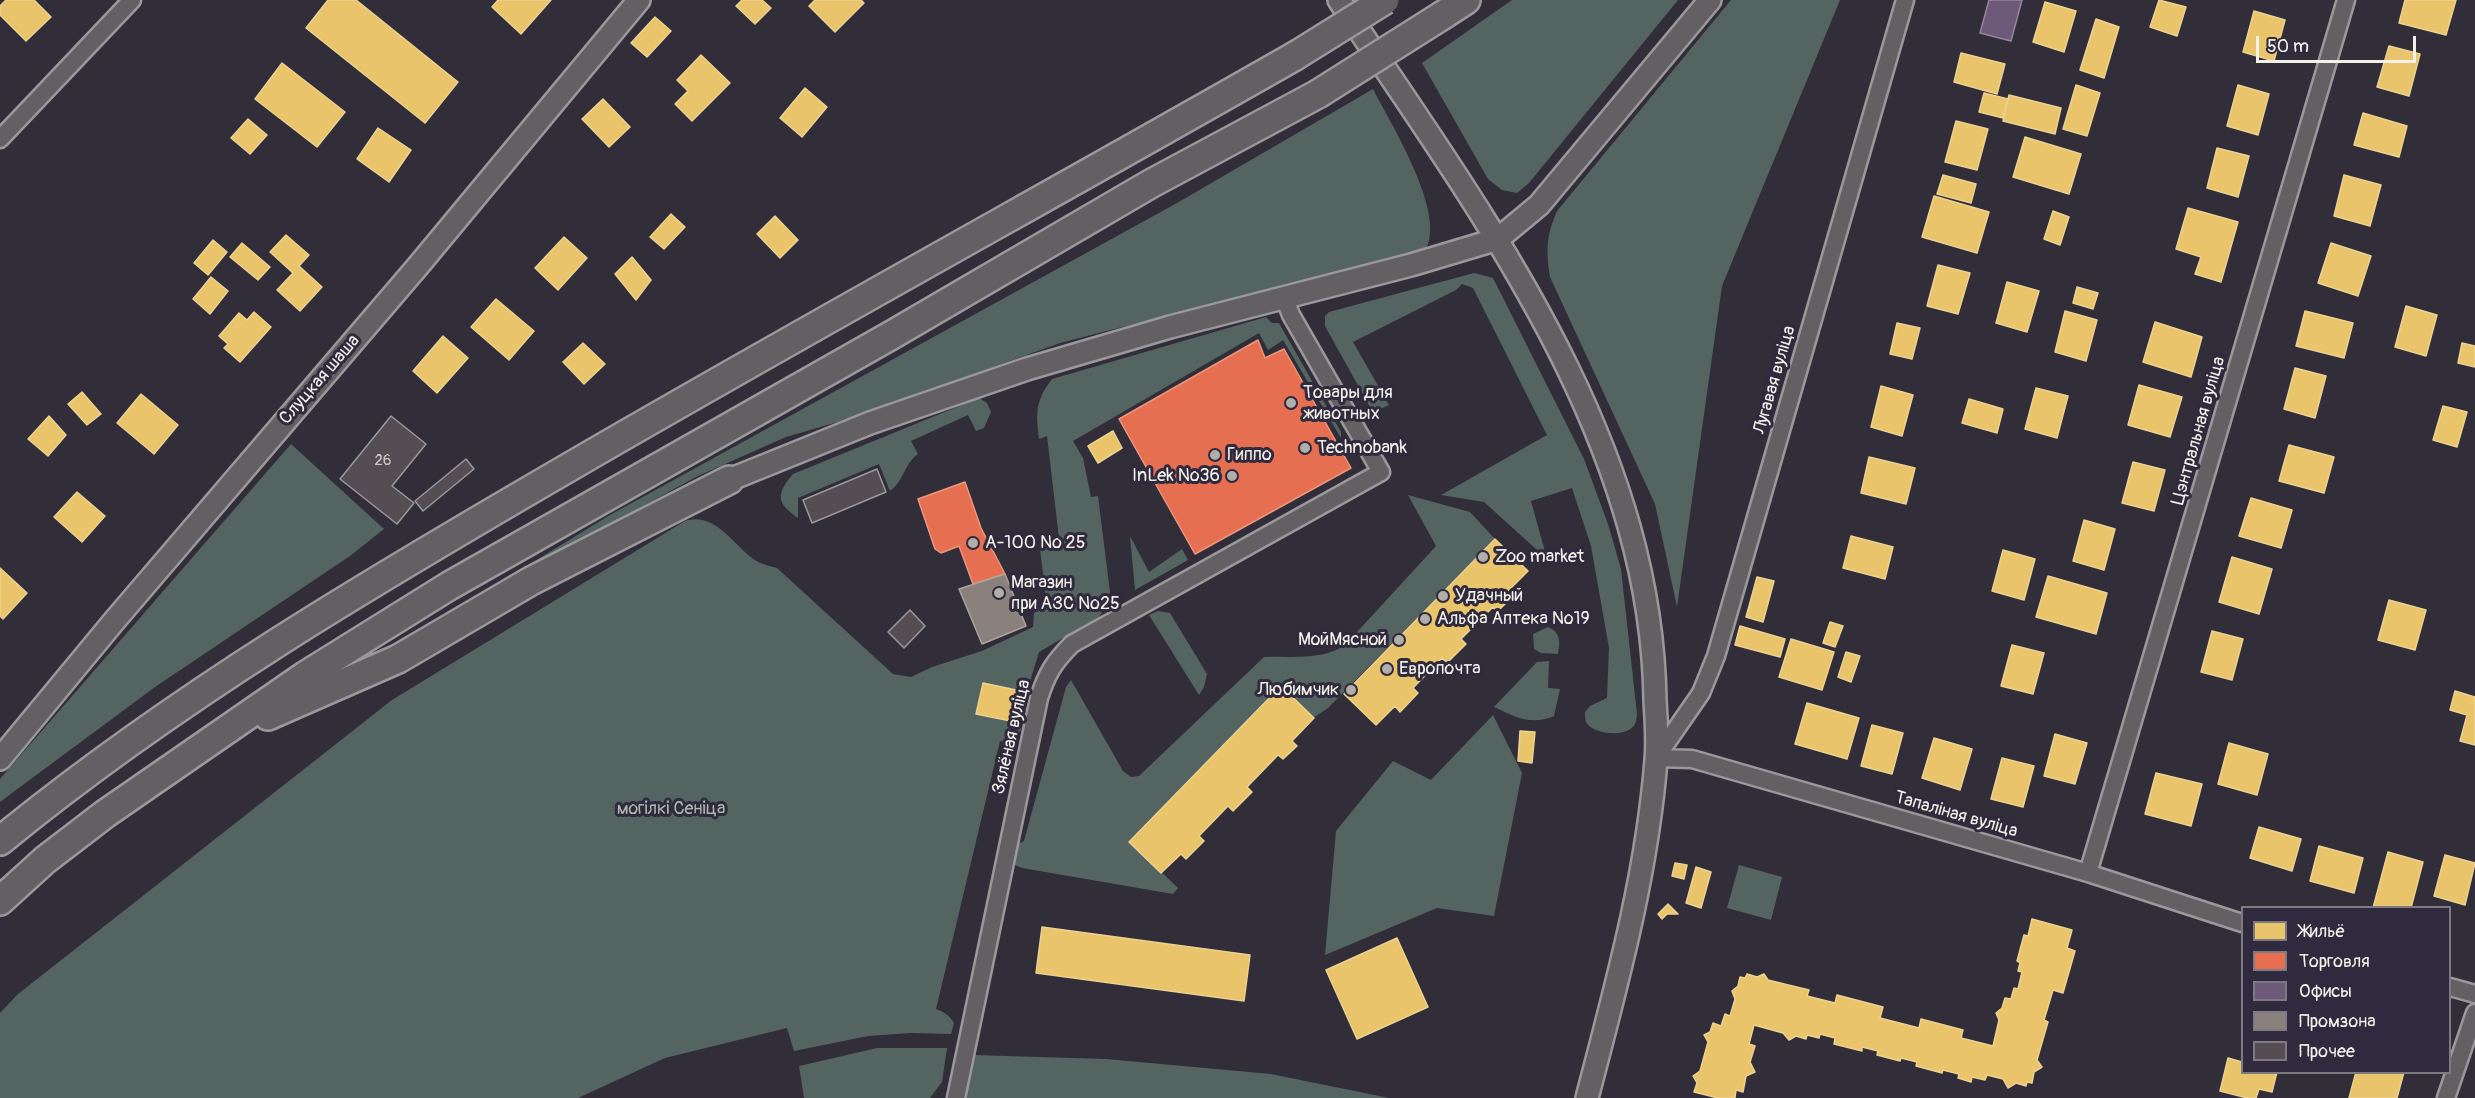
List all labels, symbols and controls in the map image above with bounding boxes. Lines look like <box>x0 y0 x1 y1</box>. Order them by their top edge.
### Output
scale bar <box>2259 24 2420 62</box>
text: 50 m <box>2267 35 2309 58</box>
street label: Лугавая вуліца <box>1749 323 1801 437</box>
street label: Слуцкая шаша <box>275 331 365 429</box>
street label: Цэнтральная вуліца <box>2167 354 2231 508</box>
place label: Товары для животных <box>1303 382 1393 424</box>
marker: Товары для животных <box>1284 396 1298 410</box>
place label: Technobank <box>1317 437 1407 459</box>
marker: Technobank <box>1298 441 1312 455</box>
place label: Гиппо <box>1227 444 1272 466</box>
marker: Гиппо <box>1208 448 1222 462</box>
house number: 26 <box>374 452 392 470</box>
place label: InLek №36 <box>1132 465 1220 487</box>
marker: InLek №36 <box>1225 469 1239 483</box>
place label: А-100 № 25 <box>985 532 1085 554</box>
marker: А-100 № 25 <box>966 536 980 550</box>
place label: Zoo market <box>1495 546 1584 568</box>
marker: Zoo market <box>1476 550 1490 564</box>
place label: Магазин при АЗС №25 <box>1011 572 1120 614</box>
place label: Удачный <box>1455 585 1523 607</box>
marker: Магазин при АЗС №25 <box>992 586 1006 600</box>
marker: Удачный <box>1436 589 1450 603</box>
place label: Альфа Аптека №19 <box>1437 608 1590 630</box>
marker: Альфа Аптека №19 <box>1418 612 1432 626</box>
place label: МойМясной <box>1298 629 1387 651</box>
marker: МойМясной <box>1392 633 1406 647</box>
place label: Европочта <box>1399 658 1481 680</box>
marker: Европочта <box>1380 662 1394 676</box>
street label: Зялёная вуліца <box>988 678 1036 796</box>
place label: Любимчик <box>1258 679 1339 701</box>
marker: Любимчик <box>1344 683 1358 697</box>
street label: Тапаліная вуліца <box>1892 787 2020 843</box>
park label: могілкі Сеніца <box>617 798 725 820</box>
legend <box>2241 906 2451 1074</box>
text: Жильё <box>2299 920 2345 943</box>
text: Торговля <box>2299 950 2370 973</box>
text: Офисы <box>2299 980 2352 1003</box>
text: Промзона <box>2299 1010 2376 1033</box>
text: Прочее <box>2299 1040 2355 1063</box>

